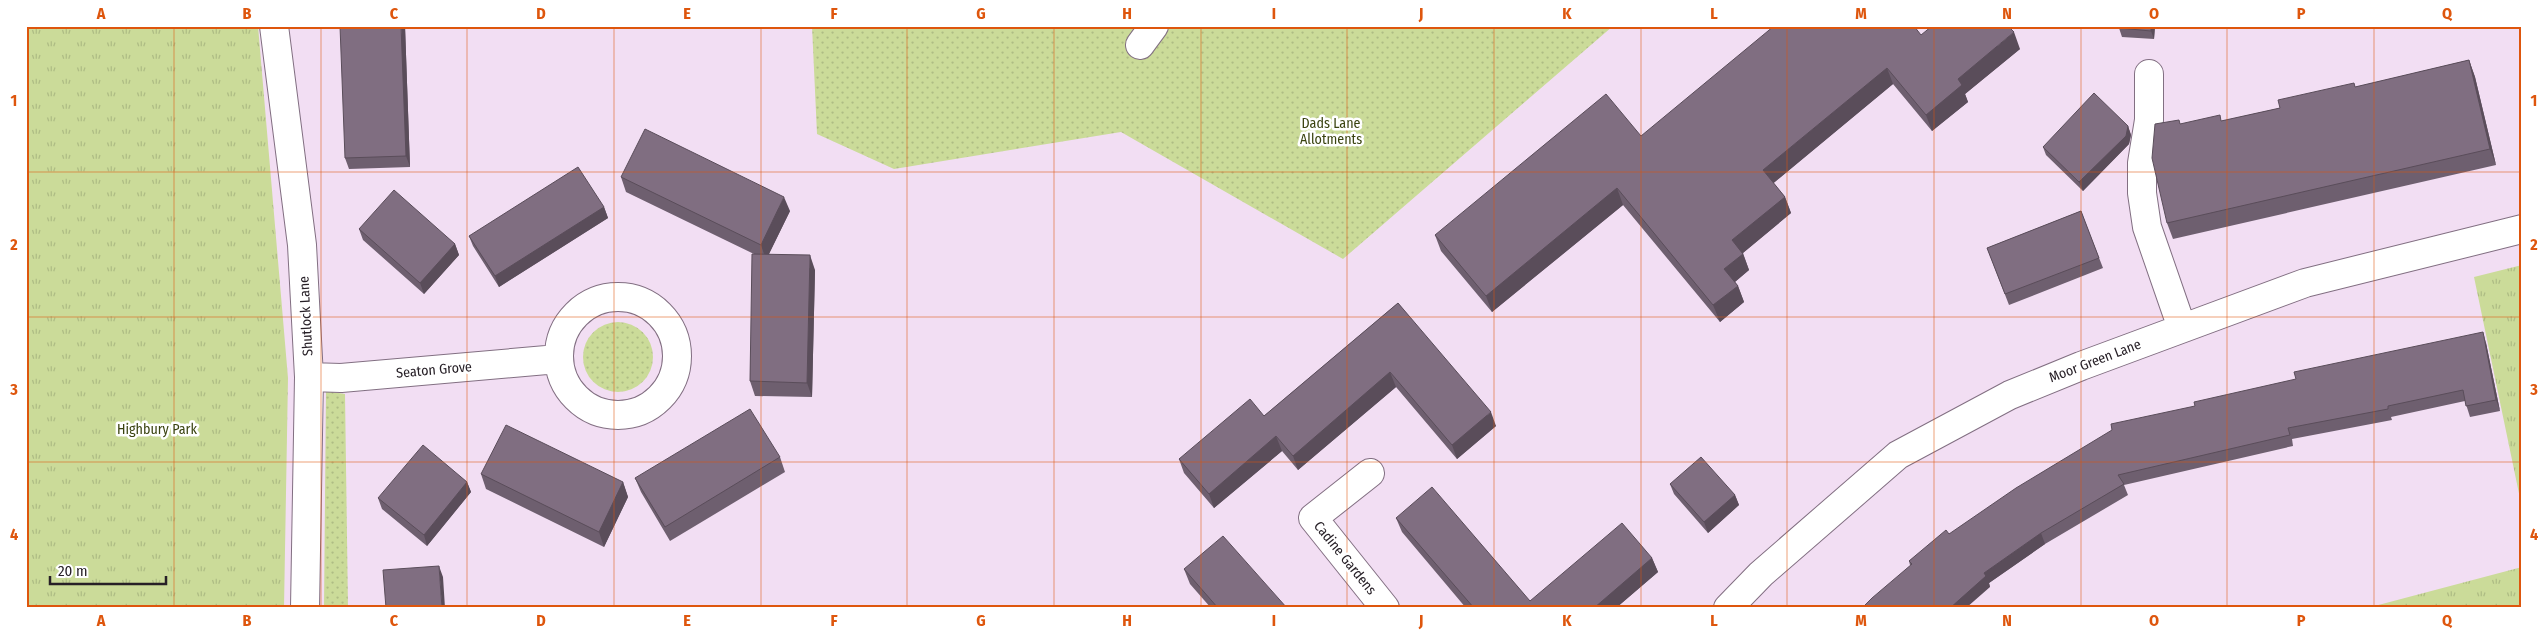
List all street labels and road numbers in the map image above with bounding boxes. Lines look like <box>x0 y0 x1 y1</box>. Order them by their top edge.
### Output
street label: Shutlock Lane <box>295 275 317 356</box>
street label: Moor Green Lane <box>2047 336 2143 386</box>
street label: Seaton Grove <box>395 358 473 382</box>
street label: Cadine Gardens <box>1310 518 1380 598</box>

